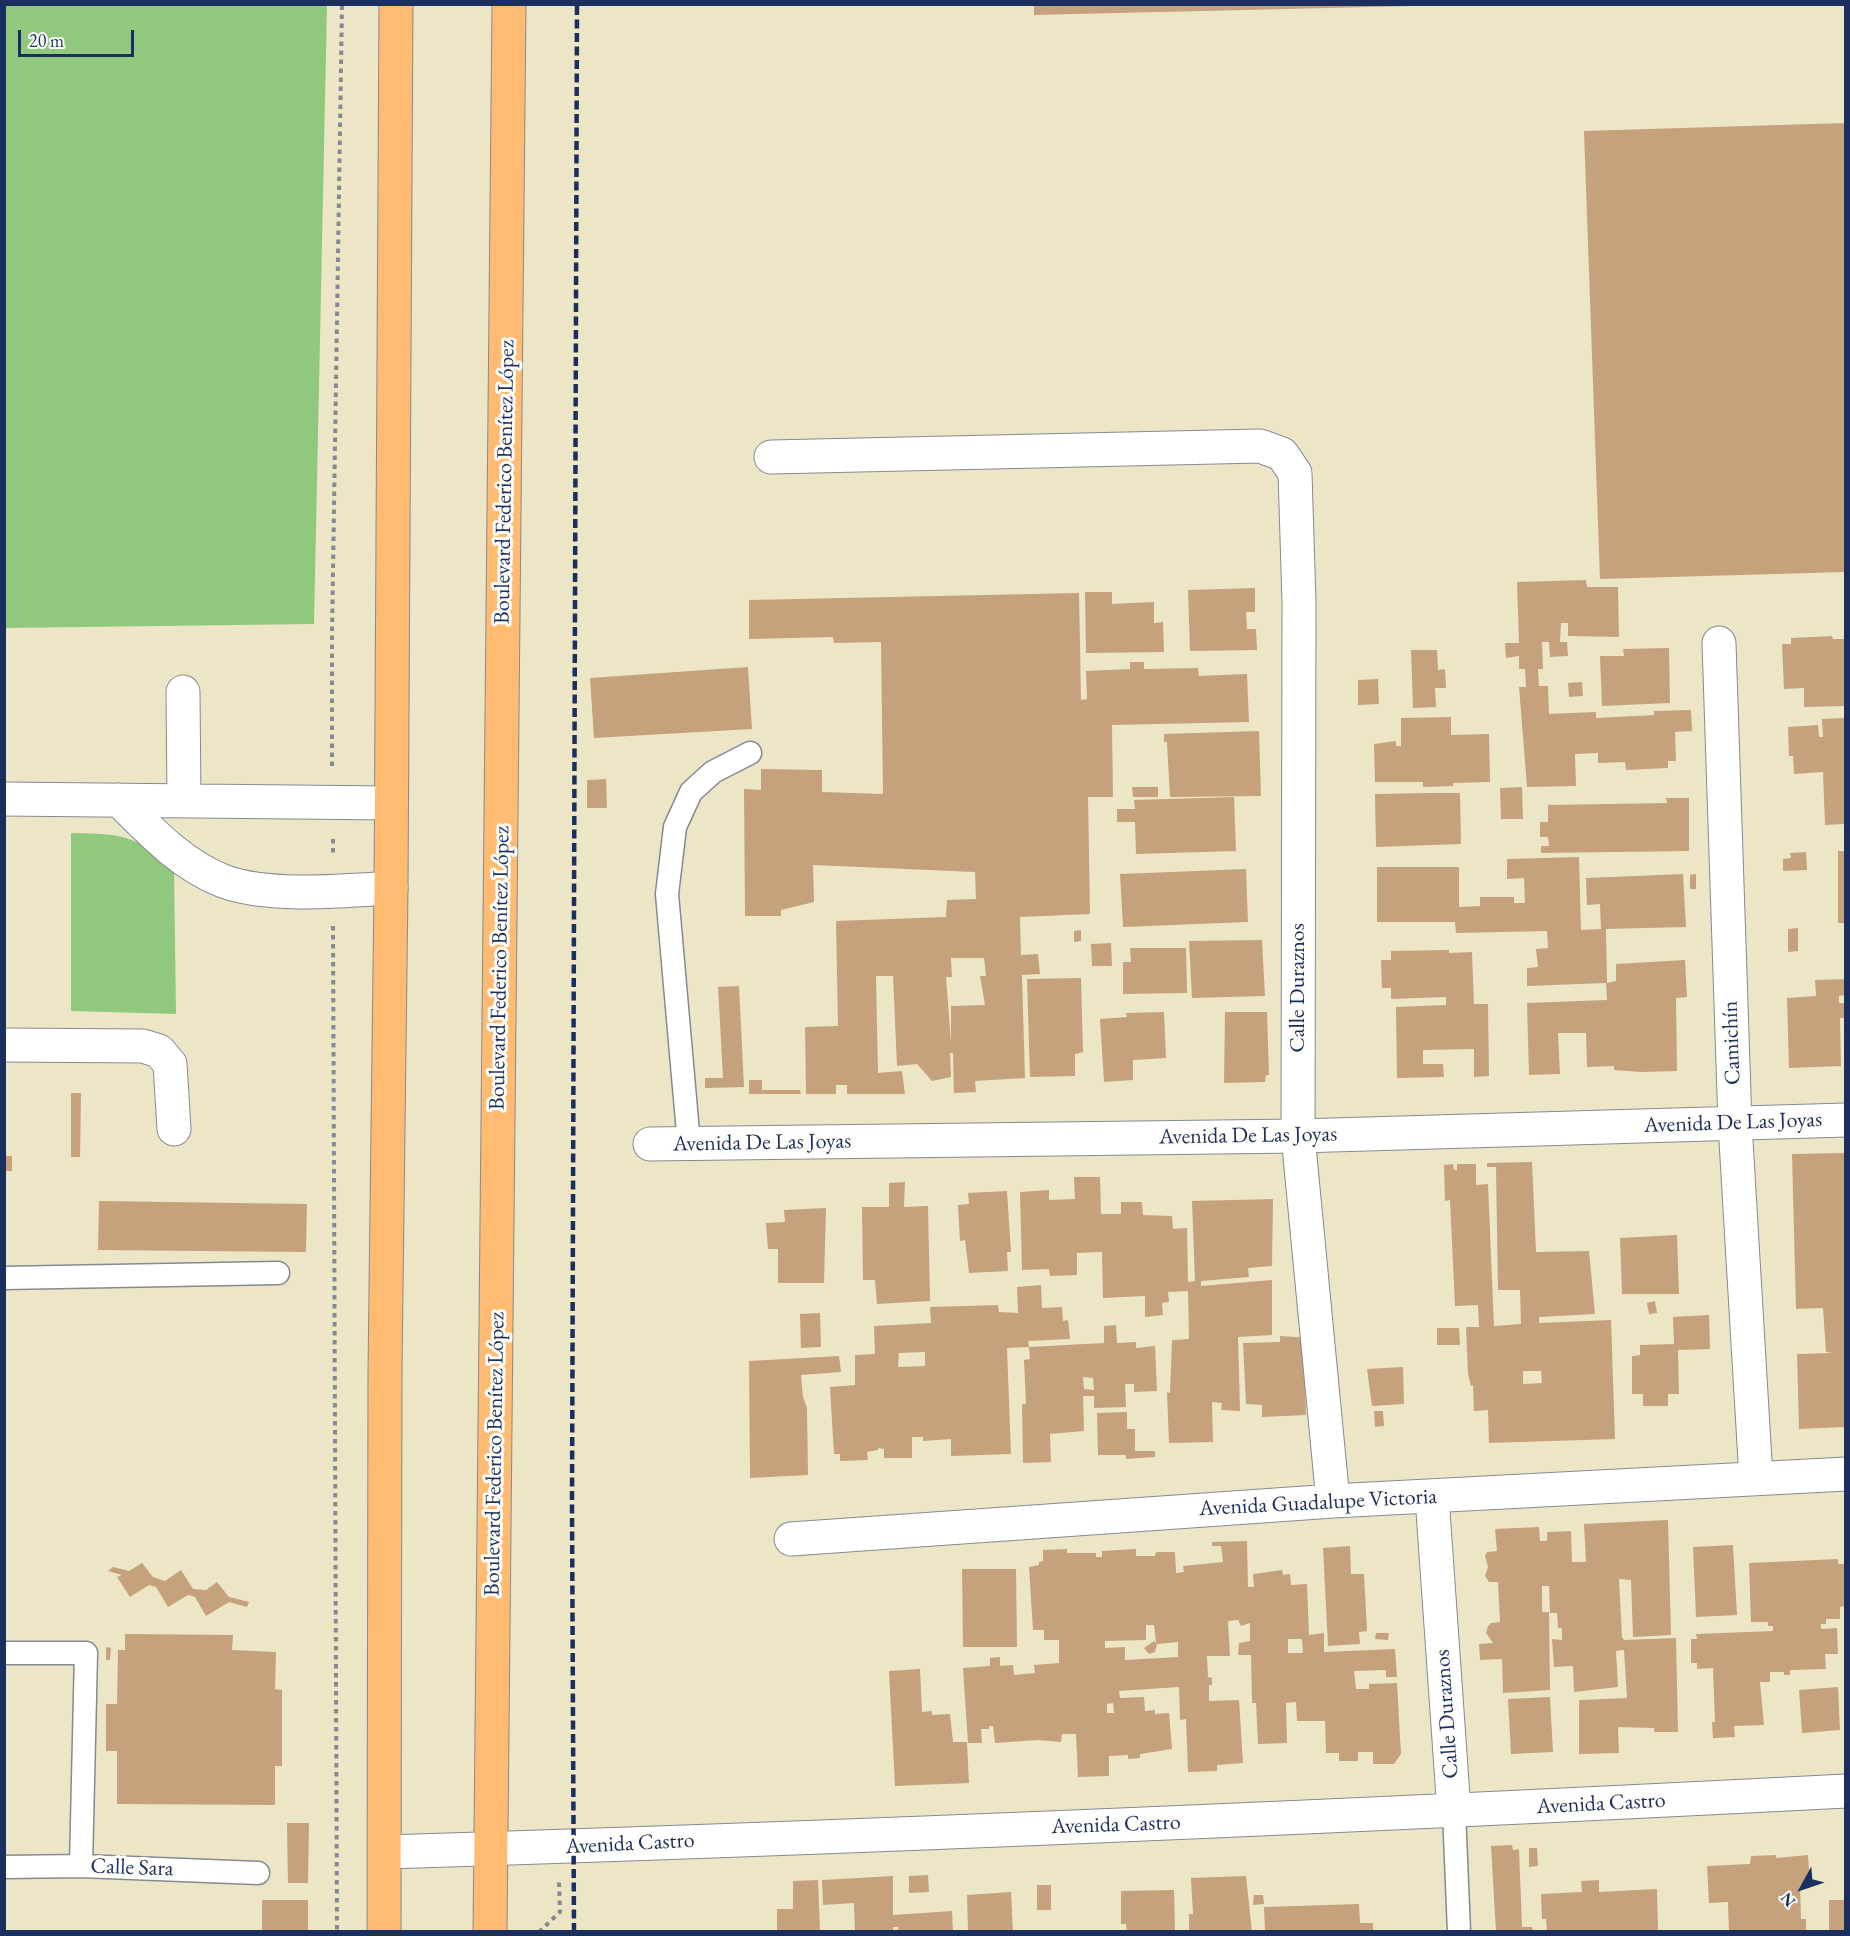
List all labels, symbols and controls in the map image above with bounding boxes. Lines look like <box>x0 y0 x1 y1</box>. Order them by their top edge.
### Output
scale bar <box>21 18 136 56</box>
text: 20 m <box>29 29 64 52</box>
street label: Boulevard Federico Benítez López <box>489 340 521 624</box>
street label: Boulevard Federico Benítez López <box>484 826 516 1110</box>
street label: Calle Duraznos <box>1285 923 1311 1053</box>
street label: Camichín <box>1717 1000 1747 1086</box>
street label: Avenida De Las Joyas <box>1643 1107 1823 1139</box>
street label: Avenida De Las Joyas <box>1159 1121 1337 1151</box>
street label: Avenida De Las Joyas <box>673 1128 851 1158</box>
street label: Boulevard Federico Benítez López <box>479 1312 511 1596</box>
street label: Avenida Guadalupe Victoria <box>1198 1484 1438 1522</box>
street label: Calle Duraznos <box>1429 1648 1465 1780</box>
street label: Avenida Castro <box>1536 1787 1666 1821</box>
street label: Avenida Castro <box>1051 1810 1181 1840</box>
street label: Avenida Castro <box>565 1827 695 1861</box>
street label: Calle Sara <box>90 1853 174 1883</box>
north arrow <box>1772 1858 1832 1918</box>
text: N <box>1776 1888 1800 1912</box>

